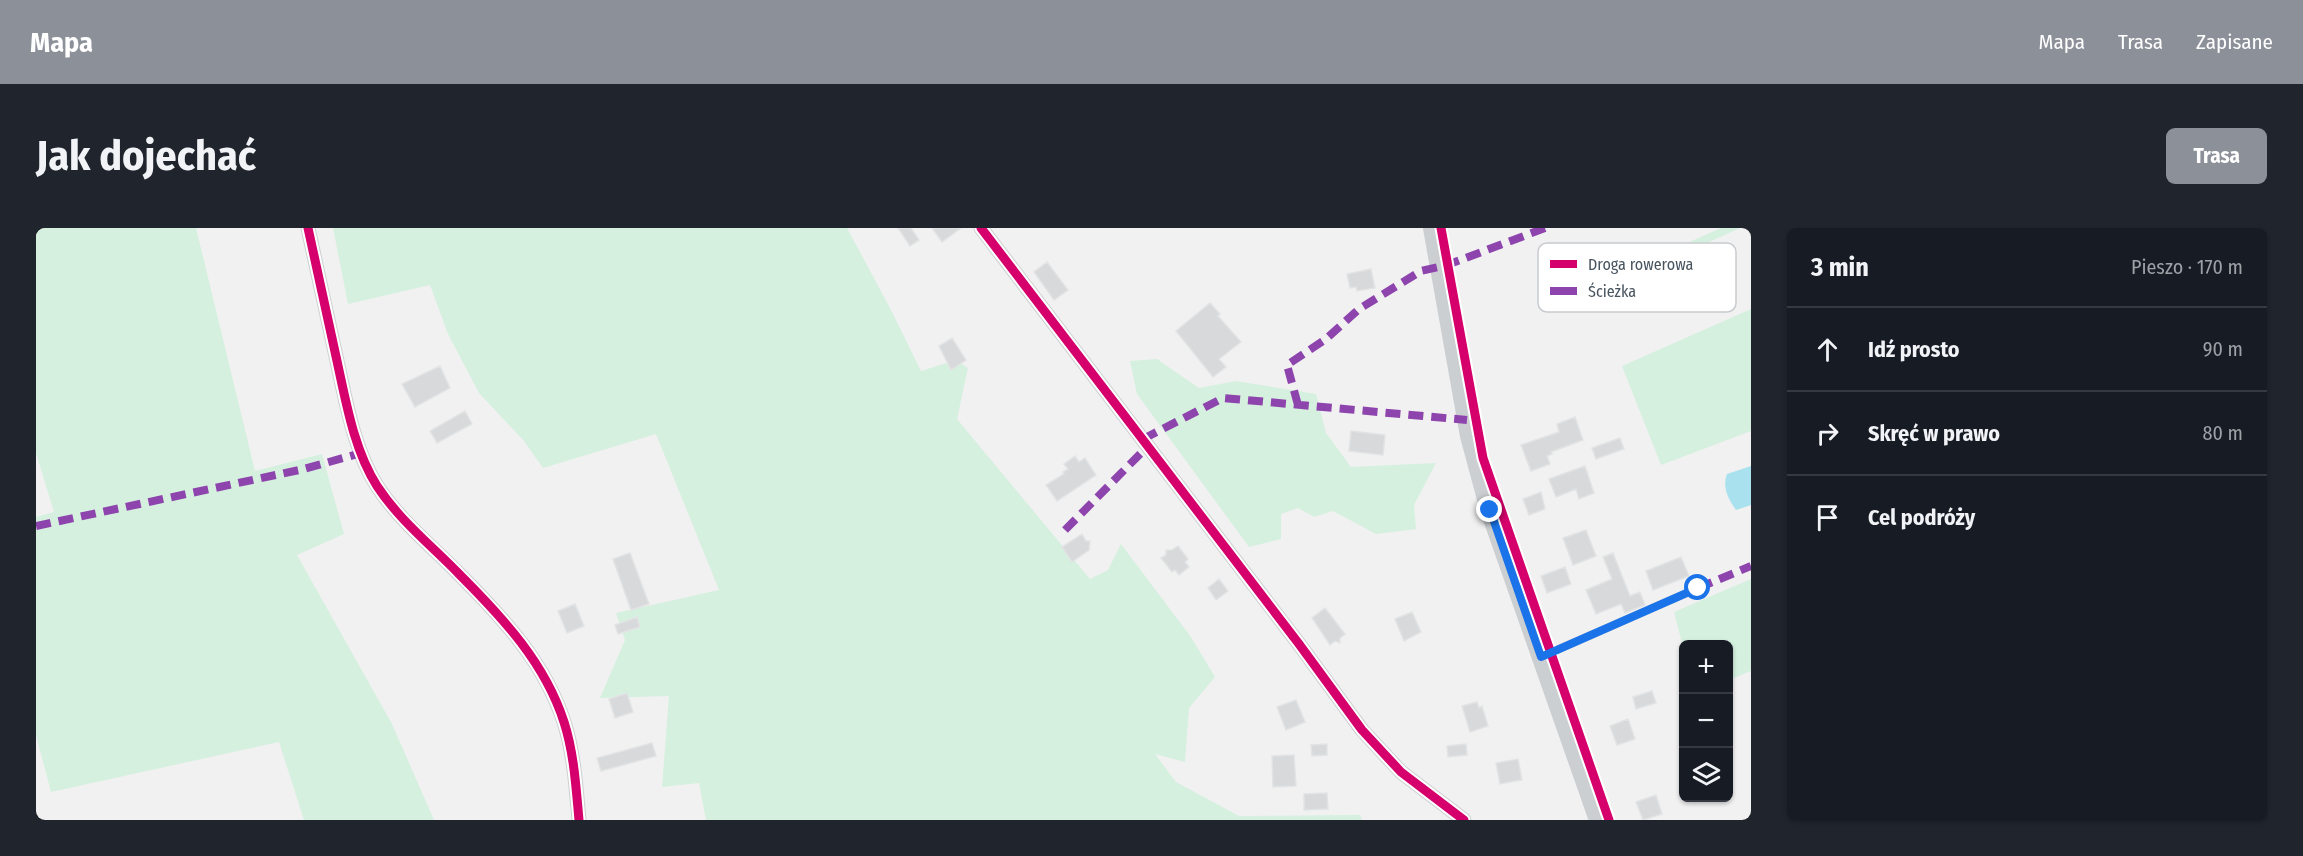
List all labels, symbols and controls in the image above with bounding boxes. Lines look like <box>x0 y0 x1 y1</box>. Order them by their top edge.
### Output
text: Mapa <box>30 26 93 59</box>
text: Mapa <box>2039 29 2085 55</box>
text: Trasa <box>2118 29 2163 55</box>
text: Zapisane <box>2196 29 2273 55</box>
button: Trasa <box>2166 128 2267 184</box>
text: Jak dojechać <box>36 131 256 181</box>
legend <box>1538 243 1736 312</box>
text: 3 min <box>1811 252 1869 283</box>
text: Droga rowerowa <box>1588 255 1693 274</box>
text: Pieszo · 170 m <box>2131 255 2243 279</box>
text: Ścieżka <box>1588 282 1636 301</box>
icon: ahead <box>1811 333 1844 366</box>
text: Idź prosto <box>1868 336 1960 363</box>
text: 90 m <box>2203 337 2243 361</box>
icon: right <box>1811 417 1844 450</box>
text: Skręć w prawo <box>1868 420 2000 447</box>
text: 80 m <box>2203 421 2243 445</box>
route end <box>1476 496 1502 522</box>
icon: arrive <box>1811 501 1844 534</box>
text: Cel podróży <box>1868 504 1975 531</box>
route start <box>1684 574 1710 600</box>
map controls <box>1679 640 1733 802</box>
button: + <box>1679 640 1733 694</box>
button: − <box>1679 694 1733 748</box>
button: layers <box>1679 748 1733 802</box>

